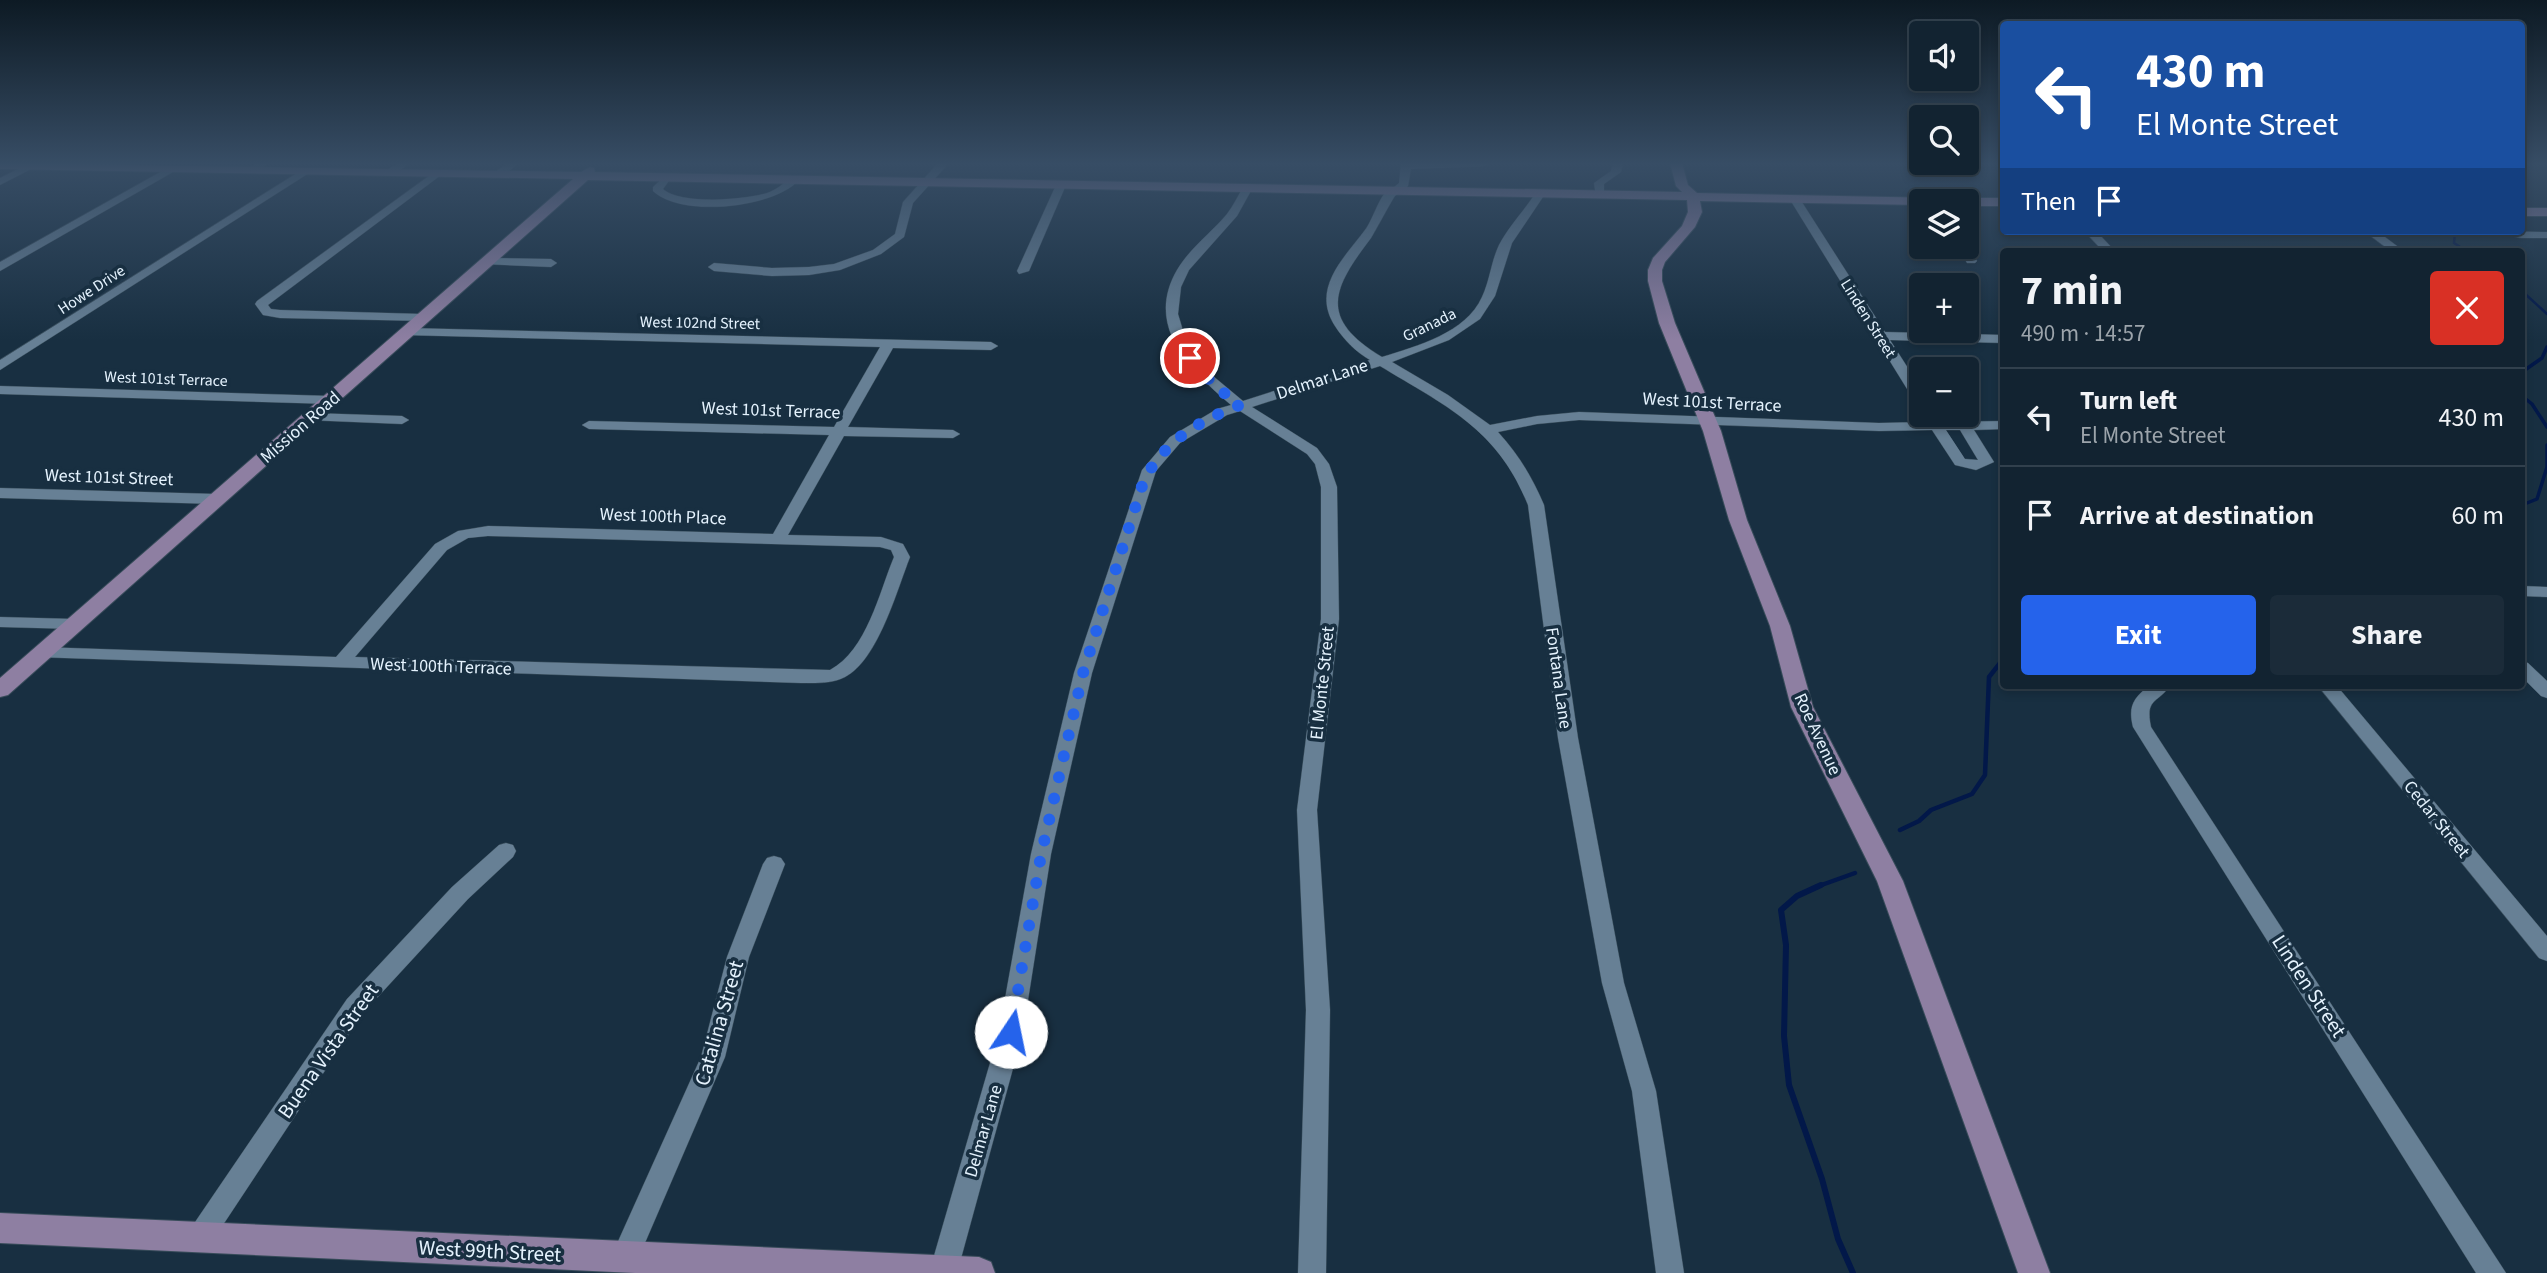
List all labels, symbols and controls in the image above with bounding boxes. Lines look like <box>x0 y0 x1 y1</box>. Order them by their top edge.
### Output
map controls <box>1909 21 1979 427</box>
button: sound <box>1909 21 1979 91</box>
text: 430 m <box>2136 37 2265 107</box>
icon: left <box>2021 49 2112 140</box>
text: El Monte Street <box>2136 102 2338 148</box>
button: search <box>1909 105 1979 175</box>
icon: arrive <box>2090 182 2128 220</box>
text: Then <box>2021 183 2076 220</box>
button: layers <box>1909 189 1979 259</box>
street label: Howe Drive <box>54 260 130 320</box>
text: 7 min <box>2021 261 2123 321</box>
button: close <box>2430 271 2504 345</box>
button: + <box>1909 273 1979 343</box>
street label: Linden Street <box>1835 275 1901 363</box>
street label: Granada <box>1399 303 1460 347</box>
street label: West 102nd Street <box>640 311 761 335</box>
text: 490 m · 14:57 <box>2021 317 2145 350</box>
pin <box>1160 328 1220 388</box>
icon: arrive <box>1171 339 1209 377</box>
street label: Delmar Lane <box>1273 353 1371 406</box>
button: − <box>1909 357 1979 427</box>
street label: West 101st Terrace <box>104 366 228 392</box>
text: Turn left <box>2080 382 2177 419</box>
street label: Mission Road <box>255 386 346 469</box>
street label: West 101st Terrace <box>1642 386 1782 419</box>
street label: West 101st Terrace <box>701 396 841 425</box>
icon: left <box>2021 398 2059 436</box>
text: 430 m <box>2438 399 2504 436</box>
text: El Monte Street <box>2080 419 2225 452</box>
street label: West 101st Street <box>44 463 174 492</box>
icon: arrive <box>2021 496 2059 534</box>
text: Arrive at destination <box>2080 497 2314 534</box>
text: 60 m <box>2451 497 2504 534</box>
street label: West 100th Place <box>599 502 727 531</box>
button: Exit <box>2021 595 2256 675</box>
button: Share <box>2270 595 2504 675</box>
street label: El Monte Street <box>1304 625 1341 741</box>
street label: Fontana Lane <box>1539 626 1578 730</box>
street label: West 100th Terrace <box>370 652 512 681</box>
street label: Roe Avenue <box>1788 689 1847 779</box>
street label: Cedar Street <box>2398 775 2476 863</box>
street label: Linden Street <box>2264 929 2354 1043</box>
street label: Catalina Street <box>687 957 751 1089</box>
street label: Buena Vista Street <box>270 977 386 1125</box>
position arrow <box>974 995 1048 1069</box>
street label: Delmar Lane <box>958 1082 1009 1180</box>
street label: West 99th Street <box>418 1232 562 1270</box>

